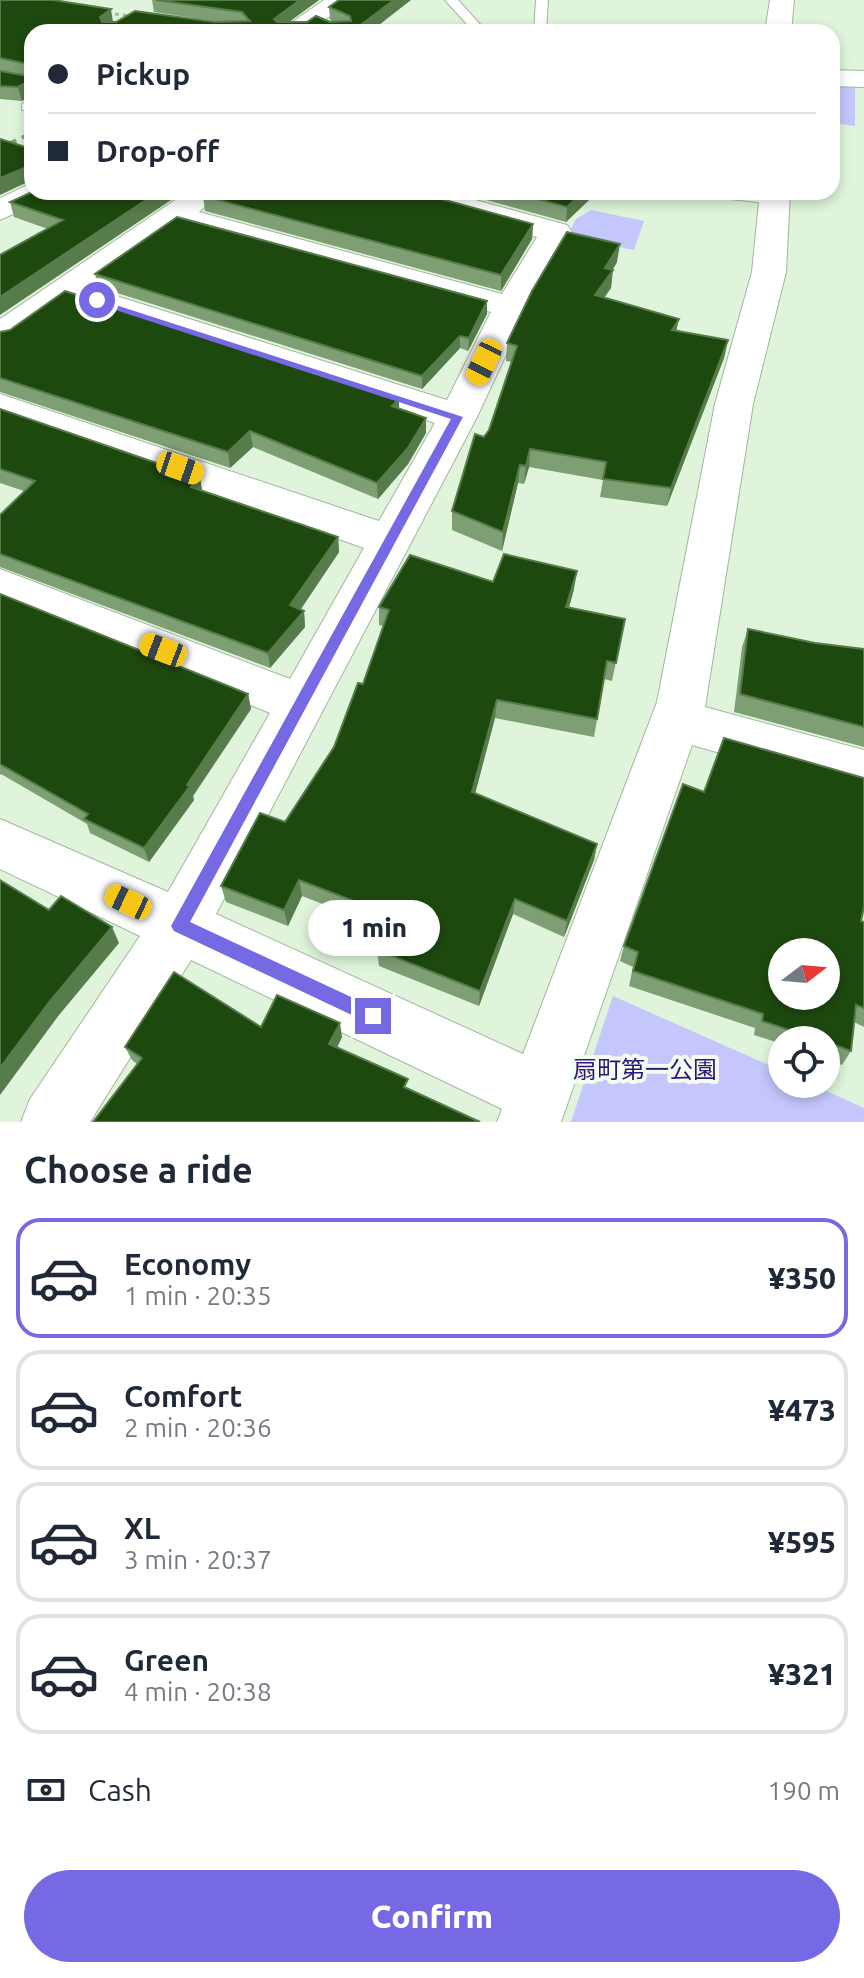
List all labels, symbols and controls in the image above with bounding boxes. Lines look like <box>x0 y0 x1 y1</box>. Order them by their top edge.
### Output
text: Pickup <box>96 57 190 91</box>
text: Drop-off <box>96 134 219 168</box>
route start <box>79 282 115 318</box>
car <box>463 335 505 389</box>
car <box>153 449 207 487</box>
car <box>136 630 190 670</box>
car <box>101 881 155 923</box>
callout: 1 min <box>307 900 439 956</box>
text: 1 min <box>341 913 407 942</box>
north arrow <box>768 938 840 1010</box>
map controls <box>768 938 840 1098</box>
route end <box>355 998 391 1034</box>
button: locate <box>768 1026 840 1098</box>
park label: 扇町第一公園 <box>573 1056 717 1083</box>
text: Choose a ride <box>24 1149 253 1190</box>
icon: car <box>28 1242 100 1314</box>
text: Economy <box>124 1247 251 1281</box>
text: ¥350 <box>768 1261 836 1295</box>
text: 1 min · 20:35 <box>124 1281 272 1310</box>
icon: car <box>28 1374 100 1446</box>
text: Comfort <box>124 1379 242 1413</box>
text: ¥473 <box>768 1393 836 1427</box>
text: 2 min · 20:36 <box>124 1413 272 1442</box>
icon: car <box>28 1506 100 1578</box>
text: XL <box>124 1511 160 1545</box>
text: ¥595 <box>768 1525 836 1559</box>
text: 3 min · 20:37 <box>124 1545 272 1574</box>
icon: car <box>28 1638 100 1710</box>
text: Green <box>124 1643 209 1677</box>
text: ¥321 <box>768 1657 836 1691</box>
text: 4 min · 20:38 <box>124 1677 272 1706</box>
icon: cash <box>24 1768 68 1812</box>
text: Cash <box>88 1773 152 1807</box>
text: 190 m <box>768 1776 840 1805</box>
button: Confirm <box>24 1870 840 1962</box>

